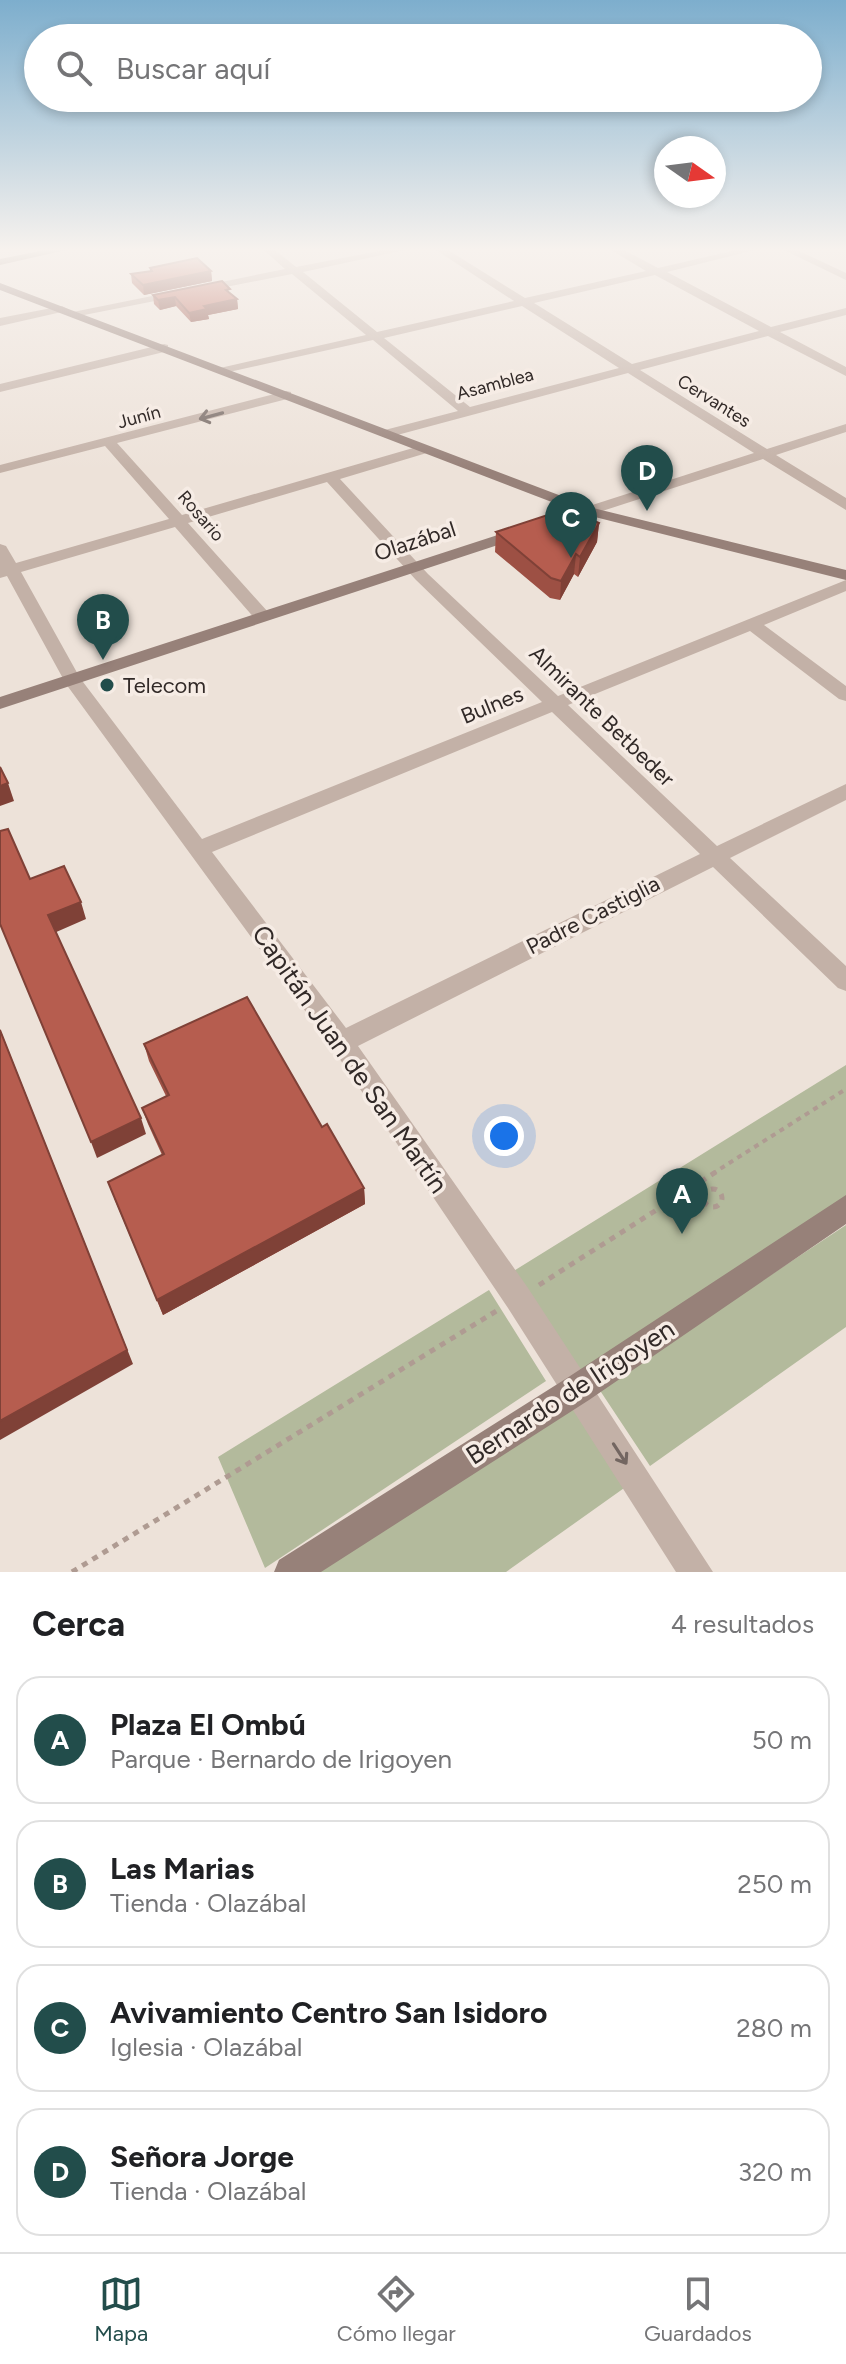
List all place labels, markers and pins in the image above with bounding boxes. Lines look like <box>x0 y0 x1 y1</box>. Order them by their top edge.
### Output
pin: D <box>621 445 673 511</box>
pin: C <box>545 492 597 558</box>
pin: B <box>77 594 129 660</box>
place label: Telecom <box>123 672 206 699</box>
marker: Telecom <box>98 676 116 694</box>
pin: A <box>656 1168 708 1234</box>

